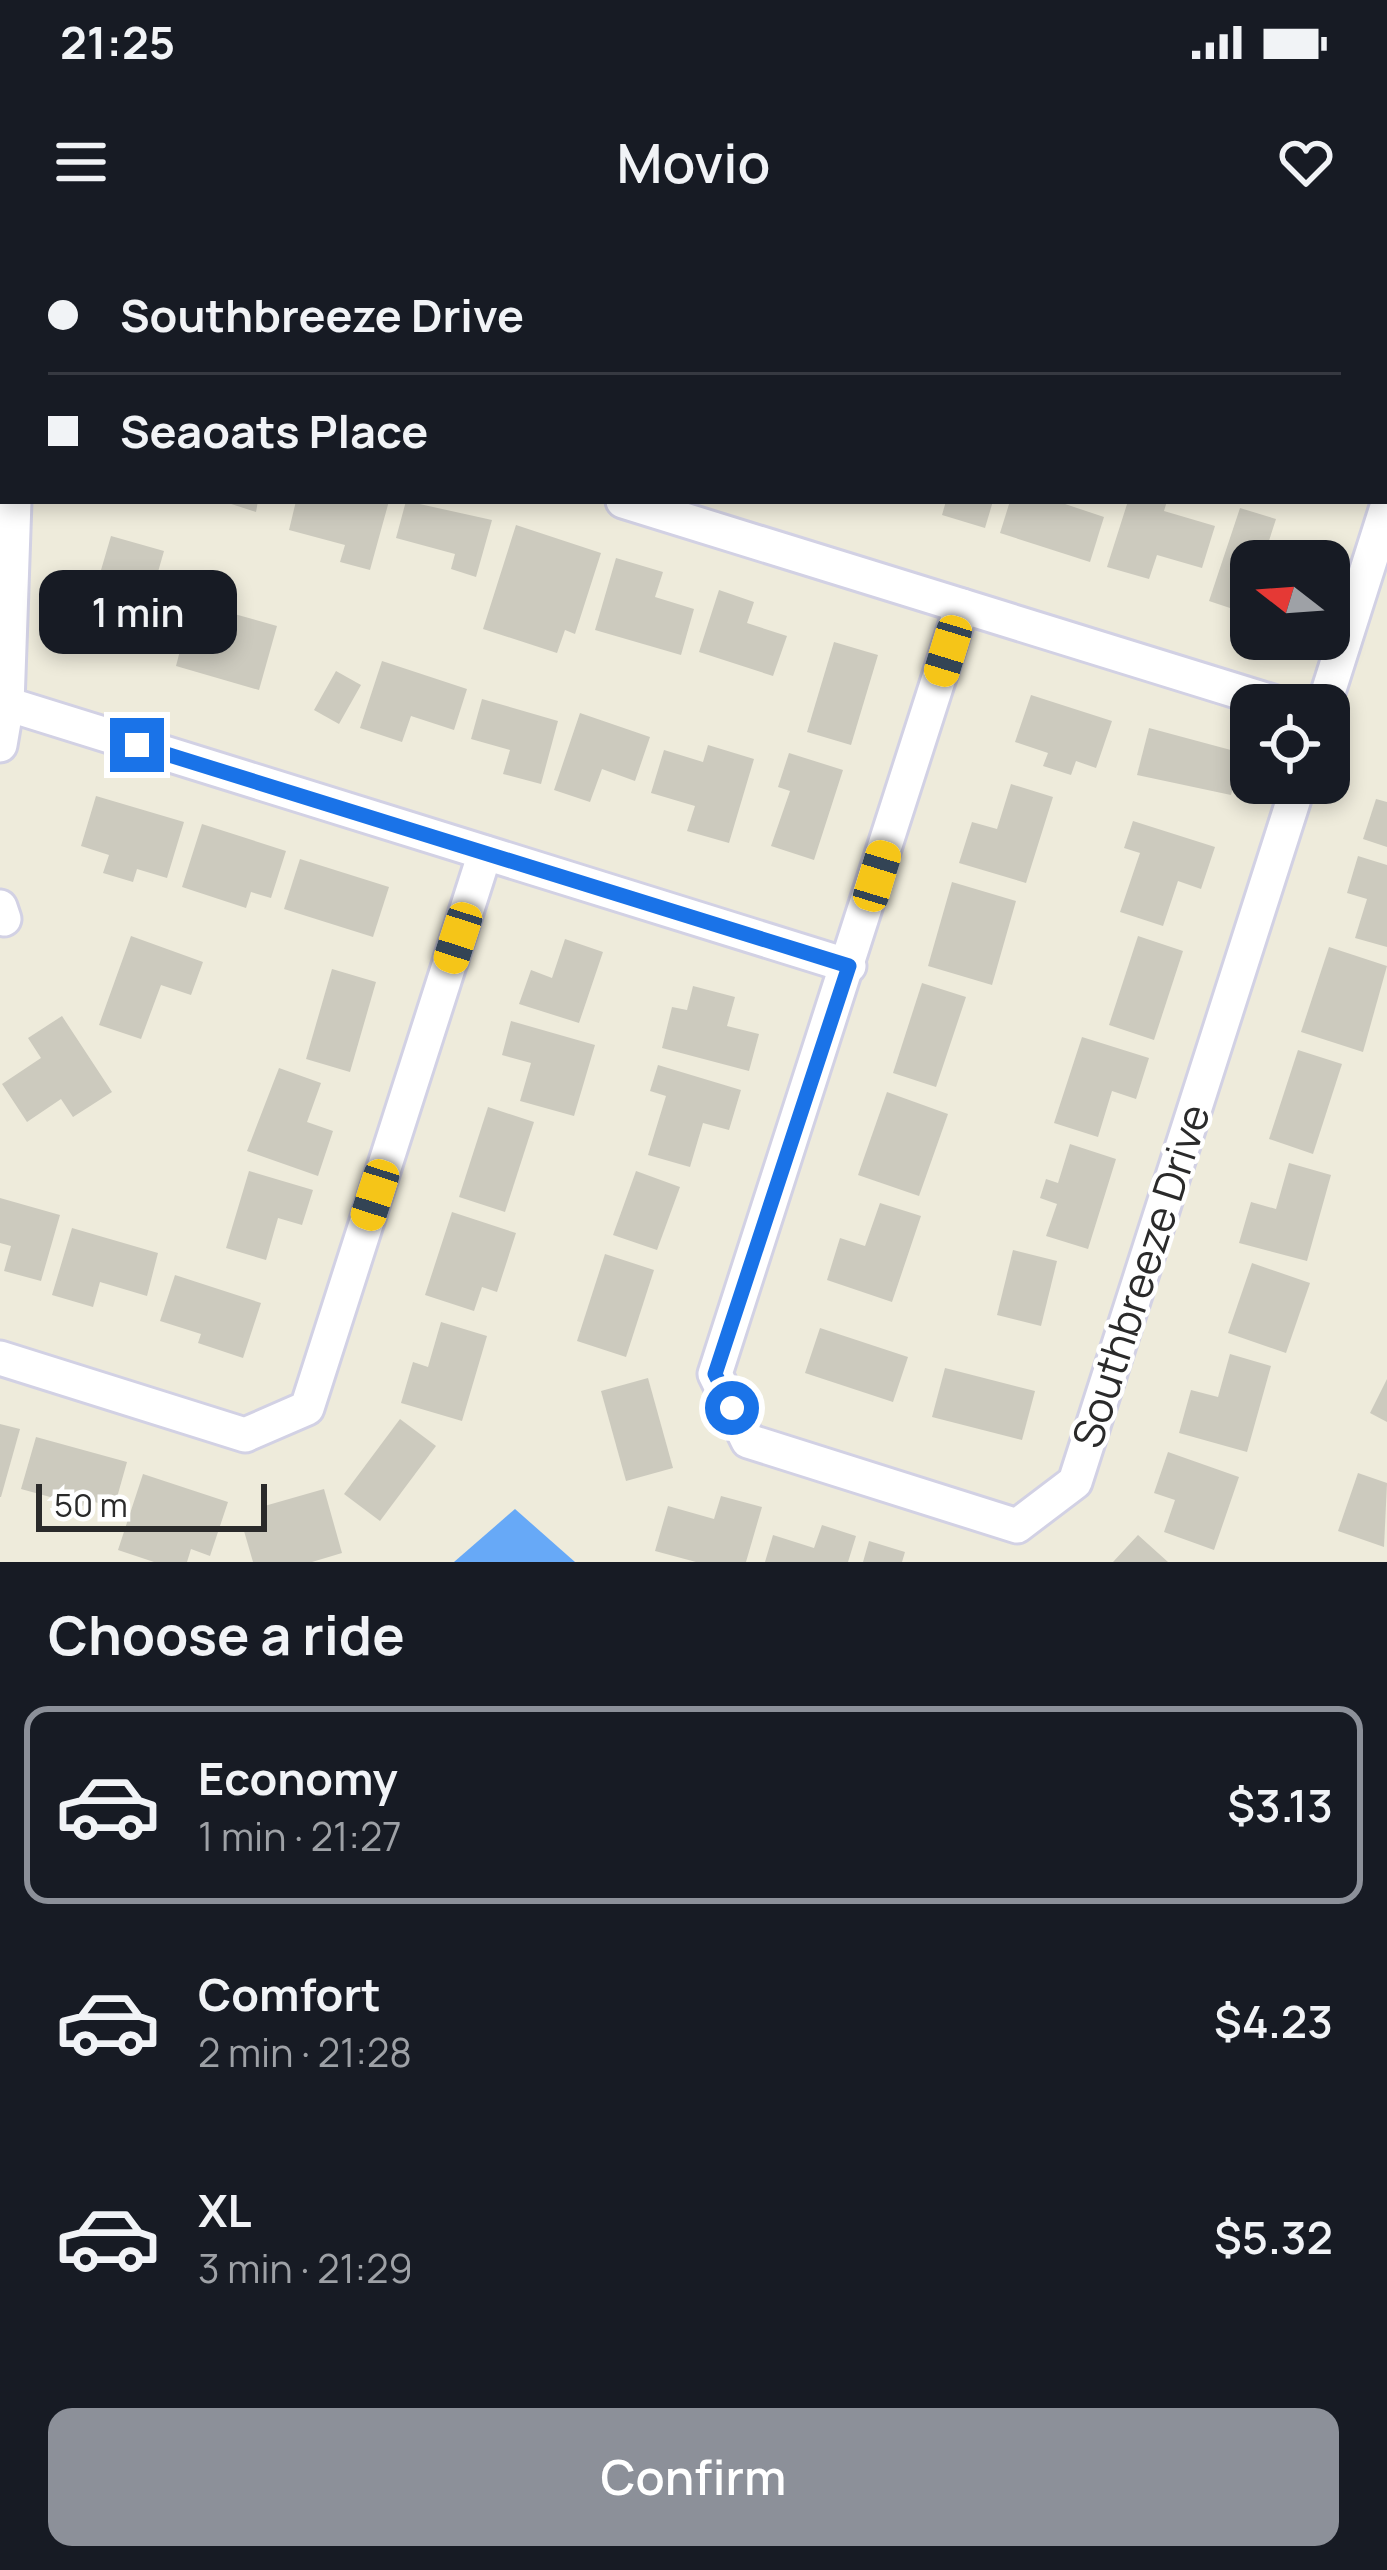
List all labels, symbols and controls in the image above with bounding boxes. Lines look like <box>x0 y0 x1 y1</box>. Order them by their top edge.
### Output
text: 21:25 <box>60 11 175 73</box>
text: Movio <box>616 125 771 199</box>
icon: menu <box>48 129 114 195</box>
icon: heart <box>1273 129 1339 195</box>
text: Southbreeze Drive <box>120 284 524 346</box>
text: Seaoats Place <box>120 400 428 462</box>
north arrow <box>1230 540 1350 660</box>
map controls <box>1230 540 1350 804</box>
callout: 1 min <box>38 571 236 655</box>
text: 1 min <box>92 585 184 639</box>
car <box>920 611 976 691</box>
button: locate <box>1230 684 1350 804</box>
route end <box>110 718 164 772</box>
car <box>849 836 905 916</box>
car <box>430 898 486 978</box>
street label: Southbreeze Drive <box>1057 1097 1223 1455</box>
car <box>347 1155 403 1235</box>
route start <box>705 1381 759 1435</box>
scale bar <box>36 1478 267 1531</box>
text: 50 m <box>54 1482 128 1527</box>
text: Choose a ride <box>48 1597 405 1671</box>
text: Economy <box>198 1747 398 1809</box>
icon: car <box>54 1751 162 1859</box>
text: $3.13 <box>1227 1774 1333 1836</box>
text: 1 min · 21:27 <box>198 1809 402 1863</box>
text: Comfort <box>198 1963 381 2025</box>
icon: car <box>54 1967 162 2075</box>
text: $4.23 <box>1214 1990 1333 2052</box>
text: 2 min · 21:28 <box>198 2025 412 2079</box>
text: XL <box>198 2179 252 2241</box>
icon: car <box>54 2183 162 2291</box>
text: $5.32 <box>1214 2206 1333 2268</box>
text: 3 min · 21:29 <box>198 2241 413 2295</box>
button: Confirm <box>48 2408 1339 2546</box>

